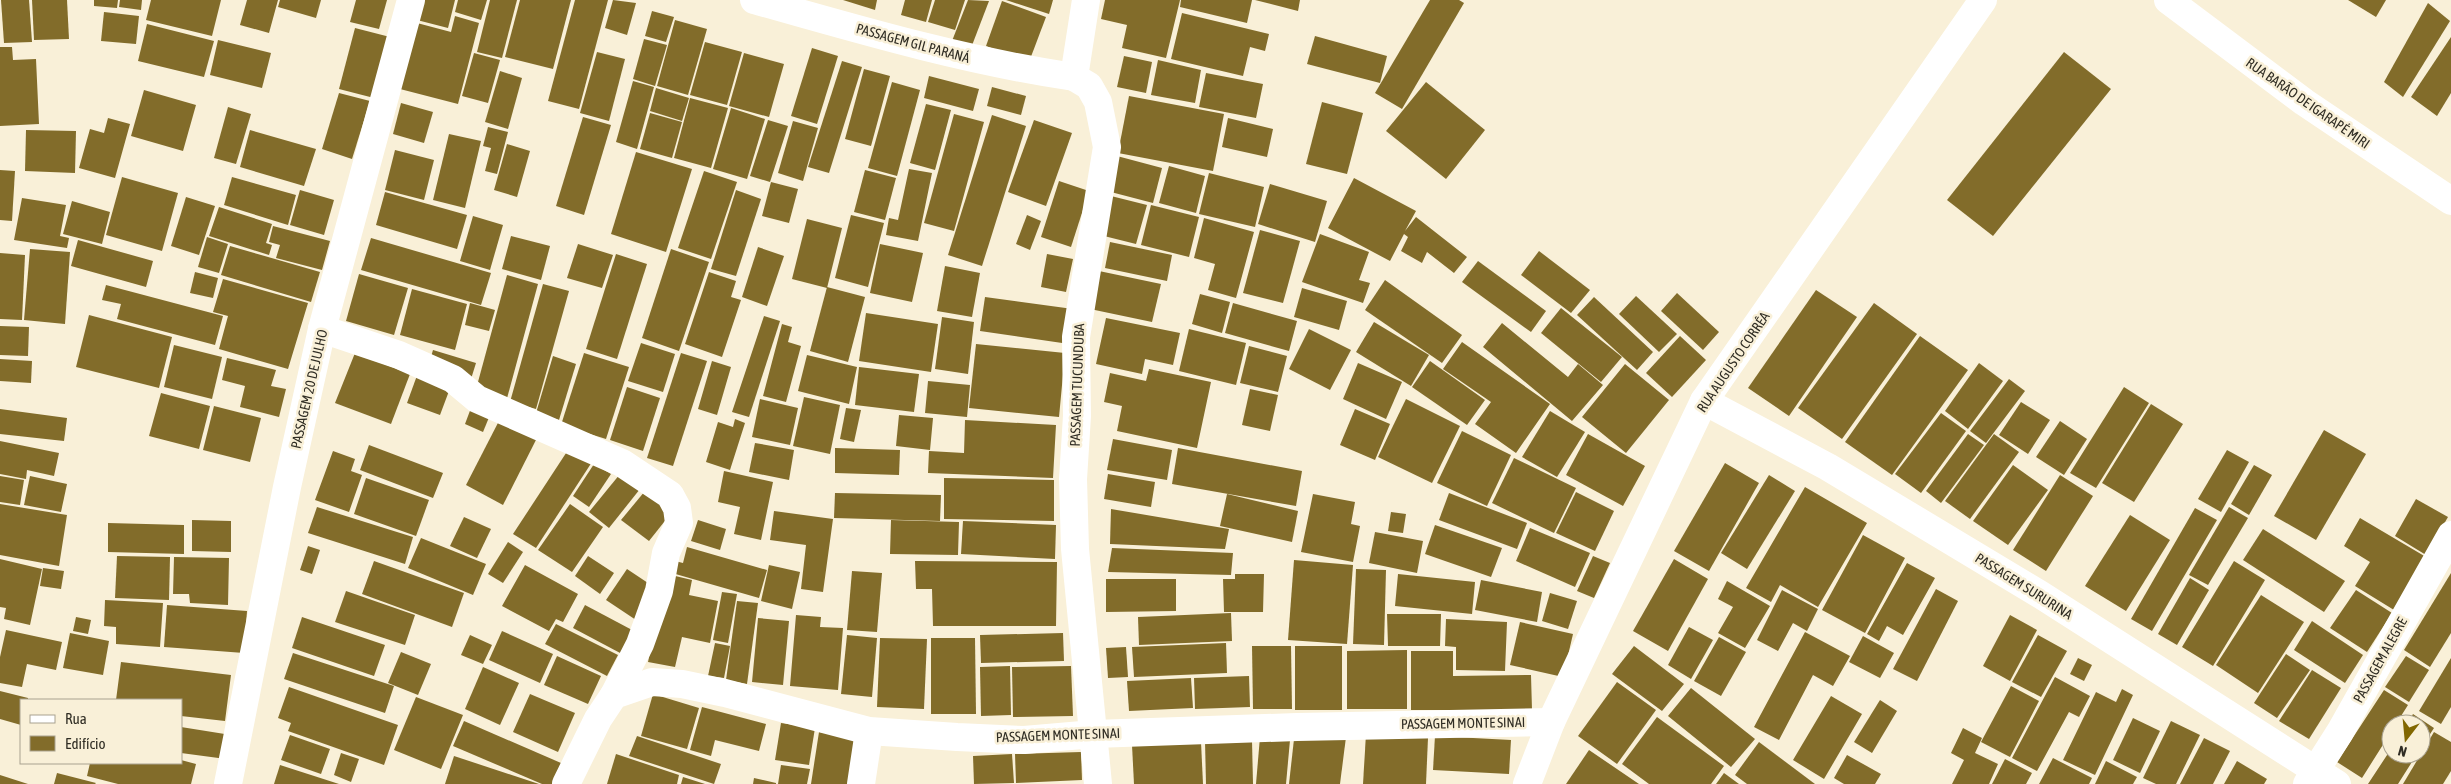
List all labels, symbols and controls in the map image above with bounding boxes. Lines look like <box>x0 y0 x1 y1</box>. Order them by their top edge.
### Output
street label: PASSAGEM GIL PARANÁ <box>854 20 972 66</box>
street label: RUA BARÃO DE IGARAPÉ MIRI <box>2243 54 2373 152</box>
street label: RUA AUGUSTO CORRÊA <box>1693 309 1773 415</box>
street label: PASSAGEM TUCUNDUBA <box>1067 323 1087 447</box>
street label: PASSAGEM 20 DE JULHO <box>288 328 330 450</box>
street label: PASSAGEM SURURINA <box>1972 550 2076 622</box>
street label: PASSAGEM ALEGRE <box>2350 615 2410 705</box>
legend <box>20 699 182 764</box>
text: Rua <box>65 710 87 727</box>
street label: PASSAGEM MONTE SINAI <box>1401 714 1525 732</box>
north arrow <box>2381 714 2431 764</box>
street label: PASSAGEM MONTE SINAI <box>996 725 1120 745</box>
text: Edifício <box>65 735 106 752</box>
text: N <box>2396 743 2409 760</box>

